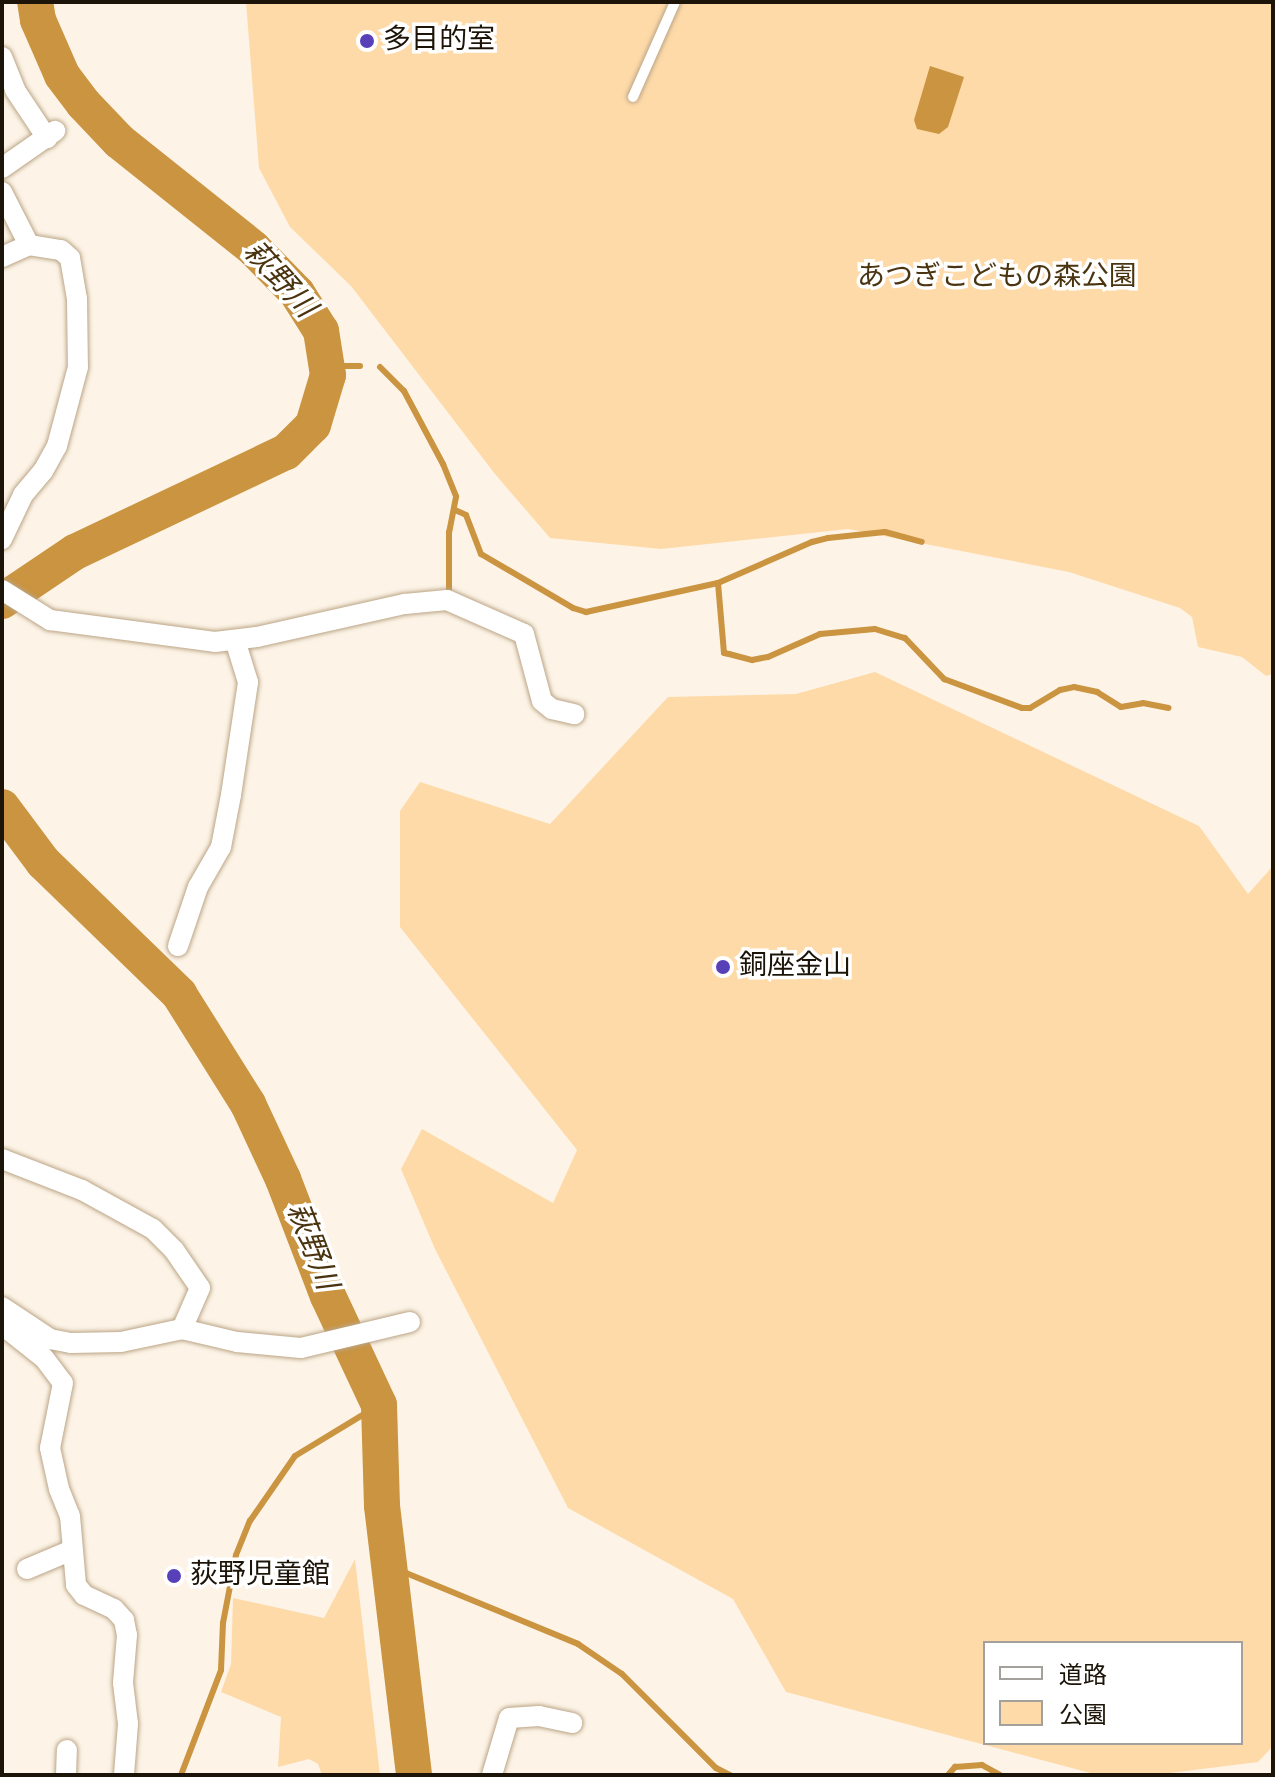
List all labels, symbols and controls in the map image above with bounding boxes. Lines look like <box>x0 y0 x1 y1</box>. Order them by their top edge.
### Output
place label: 多目的室 <box>383 24 495 58</box>
marker: 多目的室 <box>358 32 376 50</box>
water label: 萩野川 <box>235 236 321 326</box>
park label: あつぎこどもの森公園 <box>857 261 1137 295</box>
place label: 銅座金山 <box>739 950 851 984</box>
marker: 銅座金山 <box>714 958 732 976</box>
water label: 萩野川 <box>277 1199 343 1295</box>
place label: 荻野児童館 <box>190 1559 330 1593</box>
marker: 荻野児童館 <box>165 1567 183 1585</box>
legend <box>983 1641 1243 1745</box>
text: 道路 <box>1059 1662 1107 1692</box>
text: 公園 <box>1059 1702 1107 1732</box>

